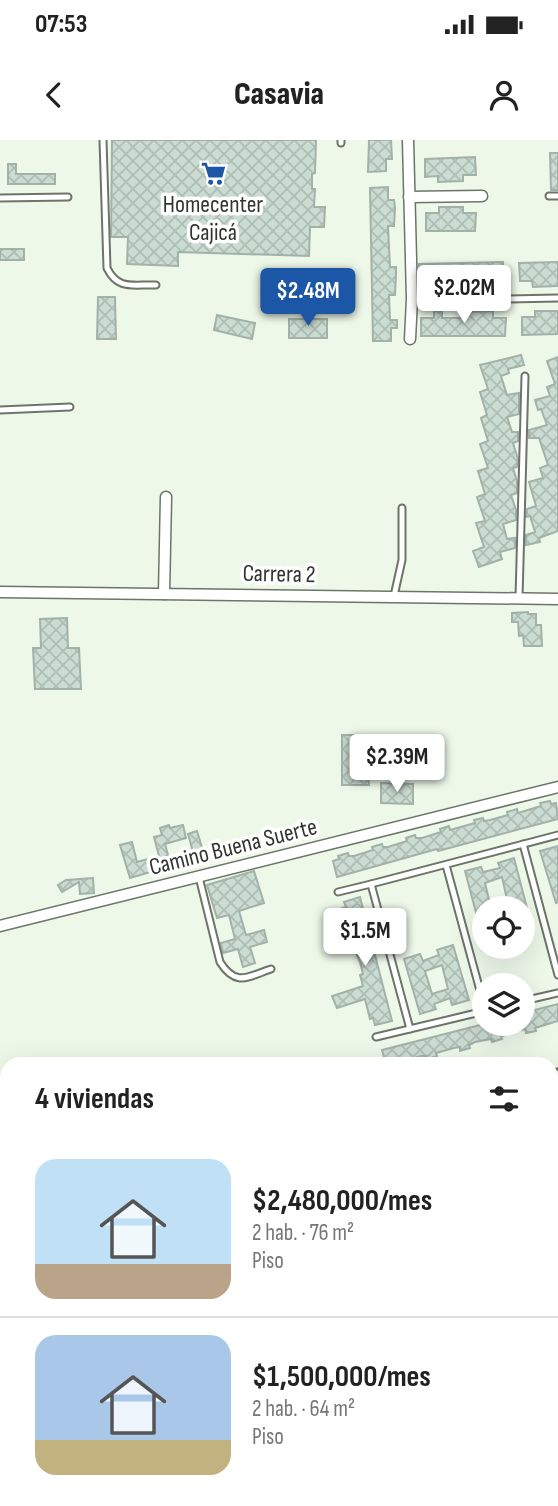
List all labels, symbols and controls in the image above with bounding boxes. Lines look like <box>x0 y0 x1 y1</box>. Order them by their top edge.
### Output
text: 07:53 <box>35 9 87 40</box>
text: Casavia <box>234 75 324 114</box>
icon: back <box>35 76 73 114</box>
icon: person <box>485 76 523 114</box>
supermarket icon: Homecenter Cajicá <box>199 159 227 187</box>
place label: Homecenter Cajicá <box>163 190 263 247</box>
pin: $2.02M <box>407 265 521 325</box>
pin: $2.48M <box>251 268 365 328</box>
text: $2.02M <box>433 274 495 302</box>
text: $2.48M <box>276 277 340 305</box>
street label: Carrera 2 <box>242 559 316 589</box>
pin: $2.39M <box>340 734 454 794</box>
text: $2.39M <box>366 743 428 771</box>
street label: Camino Buena Suerte <box>146 812 320 882</box>
map controls <box>472 896 535 1036</box>
button: locate <box>472 896 535 959</box>
pin: $1.5M <box>316 908 414 968</box>
text: $1.5M <box>339 917 391 945</box>
button: layers <box>472 973 535 1036</box>
icon: filters <box>485 1080 523 1118</box>
text: 4 viviendas <box>35 1081 154 1117</box>
text: $2,480,000/mes <box>252 1183 432 1219</box>
icon: home <box>91 1187 175 1271</box>
text: 2 hab. · 76 m² <box>252 1219 354 1247</box>
text: Piso <box>252 1247 284 1275</box>
text: $1,500,000/mes <box>252 1359 431 1395</box>
icon: home <box>91 1363 175 1447</box>
text: 2 hab. · 64 m² <box>252 1395 355 1423</box>
text: Piso <box>252 1423 284 1451</box>

